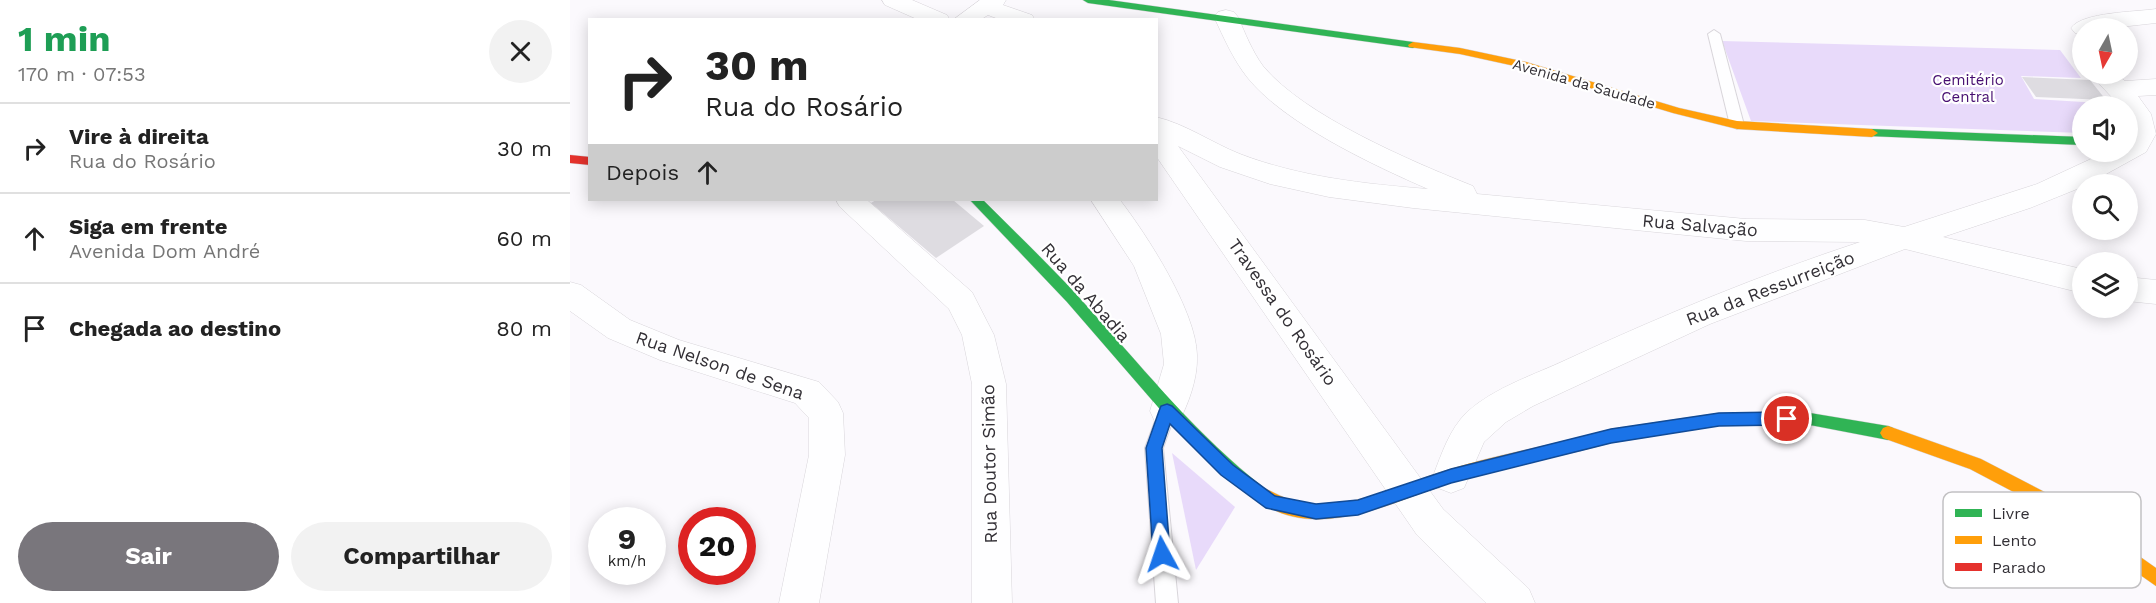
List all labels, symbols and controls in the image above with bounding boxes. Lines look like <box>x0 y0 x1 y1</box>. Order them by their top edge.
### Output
text: 1 min <box>18 18 110 60</box>
north arrow <box>2072 18 2138 84</box>
map controls <box>2072 18 2138 318</box>
button: close <box>489 20 552 83</box>
text: 30 m <box>705 41 809 90</box>
icon: right <box>606 42 684 120</box>
street label: Avenida da Saudade <box>1511 55 1657 113</box>
text: 170 m · 07:53 <box>18 62 146 86</box>
park label: Cemitério Central <box>1932 71 2004 106</box>
text: Rua do Rosário <box>705 91 903 123</box>
button: sound <box>2072 96 2138 162</box>
text: Vire à direita <box>69 124 209 149</box>
icon: right <box>18 132 51 165</box>
text: 30 m <box>497 136 552 161</box>
text: Rua do Rosário <box>69 149 216 173</box>
icon: ahead <box>691 156 724 189</box>
text: Depois <box>606 160 679 185</box>
button: search <box>2072 174 2138 240</box>
street label: Rua Salvação <box>1641 209 1759 241</box>
text: Siga em frente <box>69 214 227 239</box>
icon: ahead <box>18 222 51 255</box>
text: 60 m <box>496 226 552 251</box>
street label: Travessa do Rosário <box>1224 234 1342 390</box>
street label: Rua da Abadia <box>1037 238 1135 346</box>
text: Avenida Dom André <box>69 239 260 263</box>
street label: Rua da Ressurreição <box>1683 246 1857 330</box>
button: layers <box>2072 252 2138 318</box>
icon: arrive <box>18 312 51 345</box>
text: Chegada ao destino <box>69 316 281 341</box>
text: 80 m <box>496 316 552 341</box>
street label: Rua Nelson de Sena <box>633 326 807 404</box>
street label: Rua Doutor Simão <box>977 384 1001 544</box>
pin <box>1761 393 1812 444</box>
icon: arrive <box>1770 402 1803 435</box>
legend <box>1943 492 2141 588</box>
text: Livre <box>1992 504 2030 523</box>
speed limit sign: 20 <box>678 507 756 585</box>
text: 9 <box>618 521 636 556</box>
button: Sair <box>18 522 279 591</box>
button: Compartilhar <box>291 522 552 591</box>
position arrow <box>1130 522 1194 586</box>
text: Lento <box>1992 531 2037 550</box>
text: km/h <box>608 552 646 570</box>
text: Parado <box>1992 558 2046 577</box>

